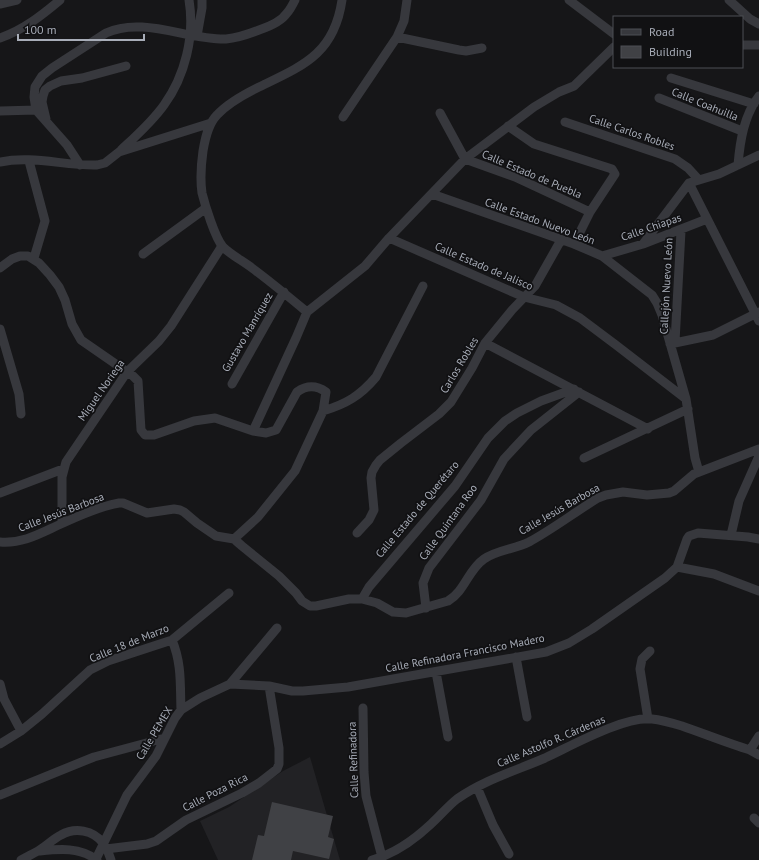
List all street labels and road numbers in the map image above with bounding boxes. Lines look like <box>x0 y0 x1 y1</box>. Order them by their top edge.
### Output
street label: Calle Coahuilla <box>670 84 740 124</box>
street label: Calle Carlos Robles <box>587 111 677 153</box>
street label: Calle Estado de Puebla <box>480 147 584 201</box>
street label: Calle Estado Nuevo León <box>483 195 597 247</box>
street label: Calle Chiapas <box>619 210 684 244</box>
street label: Callejón Nuevo León <box>656 237 676 335</box>
street label: Calle Estado de Jalisco <box>433 239 535 293</box>
street label: Gustavo Manríquez <box>219 290 275 374</box>
street label: Carlos Robles <box>437 334 481 396</box>
street label: Miguel Noriega <box>75 356 127 424</box>
street label: Calle Estado de Querétaro <box>372 457 462 560</box>
street label: Calle Jesús Barbosa <box>516 480 602 538</box>
street label: Calle Quintana Roo <box>416 481 480 563</box>
street label: Calle Jesús Barbosa <box>16 489 106 535</box>
street label: Calle 18 de Marzo <box>87 621 171 665</box>
street label: Calle Refinadora Francisco Madero <box>384 631 546 675</box>
street label: Calle PEMEX <box>133 704 176 762</box>
street label: Calle Astolfo R. Cárdenas <box>495 712 608 770</box>
street label: Calle Refinadora <box>345 722 361 798</box>
street label: Calle Poza Rica <box>180 770 250 814</box>

